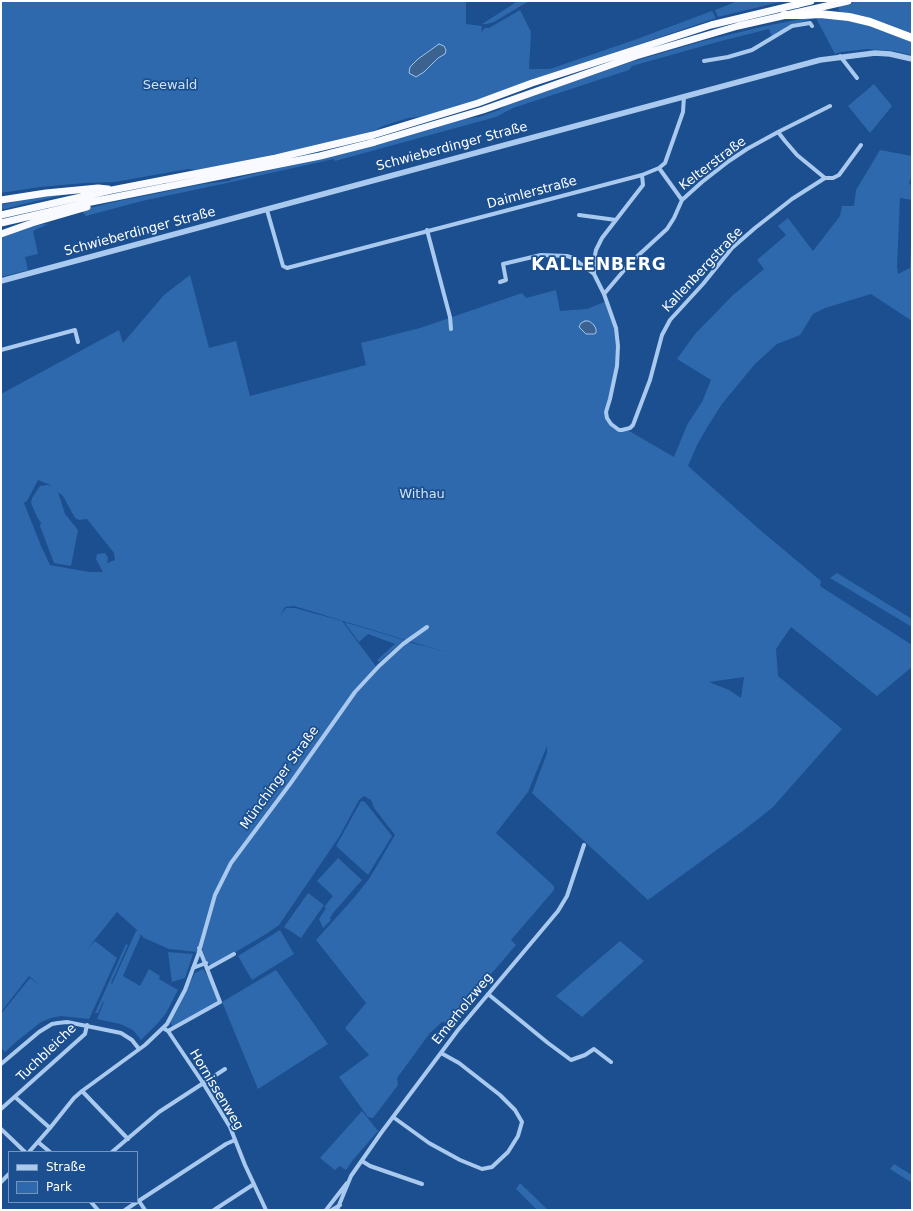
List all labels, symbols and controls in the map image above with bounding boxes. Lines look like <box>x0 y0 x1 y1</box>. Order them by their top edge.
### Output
park label: Seewald <box>143 78 197 94</box>
street label: Schwieberdinger Straße <box>375 119 529 175</box>
street label: Kelterstraße <box>677 134 749 194</box>
street label: Daimlerstraße <box>485 173 579 213</box>
street label: Schwieberdinger Straße <box>63 204 217 260</box>
street label: Kallenbergstraße <box>660 224 746 316</box>
district label: KALLENBERG <box>531 256 667 276</box>
park label: Withau <box>399 487 445 503</box>
street label: Münchinger Straße <box>237 723 323 833</box>
street label: Emerholzweg <box>429 970 497 1048</box>
street label: Tuchbleiche <box>14 1021 80 1085</box>
street label: Hornissenweg <box>186 1047 246 1133</box>
legend <box>8 1151 138 1203</box>
text: Straße <box>46 1160 86 1174</box>
text: Park <box>46 1180 72 1194</box>

